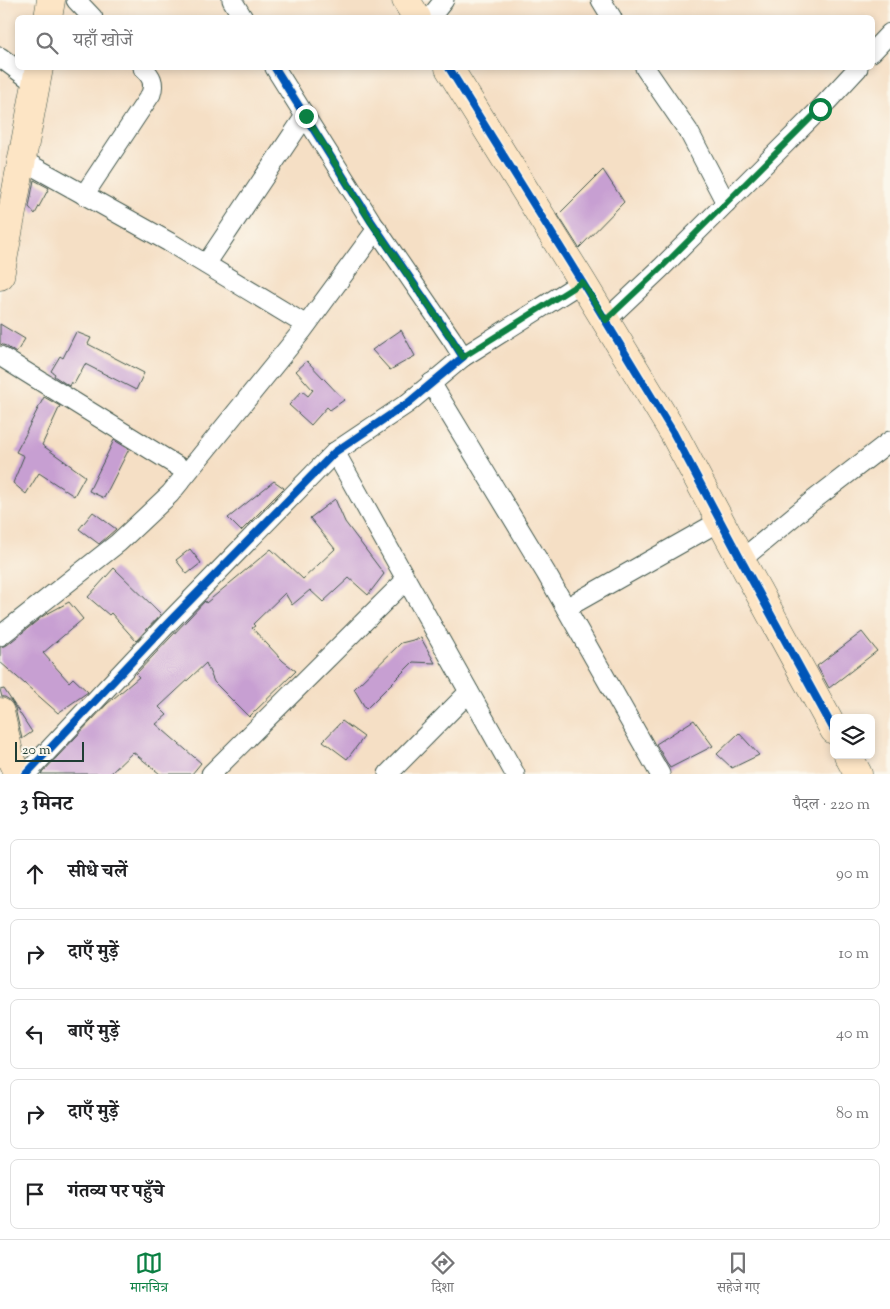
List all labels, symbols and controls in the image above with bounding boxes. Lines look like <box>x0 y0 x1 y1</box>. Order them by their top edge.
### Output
search box <box>15 15 875 70</box>
text: यहाँ खोजें <box>73 28 133 55</box>
icon: search <box>33 29 61 57</box>
route start <box>809 98 832 121</box>
route end <box>295 105 318 128</box>
map controls <box>830 714 875 759</box>
button: layers <box>830 714 875 759</box>
scale bar <box>15 739 84 762</box>
text: 20 m <box>22 741 51 761</box>
text: 3 मिनट <box>20 790 73 820</box>
text: पैदल · 220 m <box>793 794 870 817</box>
text: सीधे चलें <box>68 859 127 886</box>
icon: ahead <box>21 860 49 888</box>
text: 90 m <box>836 863 869 886</box>
text: दाएँ मुड़ें <box>68 939 119 966</box>
icon: right <box>21 940 49 968</box>
text: 10 m <box>839 943 869 966</box>
text: बाएँ मुड़ें <box>68 1019 119 1046</box>
icon: left <box>21 1020 49 1048</box>
text: 40 m <box>836 1023 869 1046</box>
text: दाएँ मुड़ें <box>68 1099 119 1126</box>
icon: right <box>21 1100 49 1128</box>
text: 80 m <box>836 1103 869 1126</box>
text: गंतव्य पर पहुँचे <box>68 1179 164 1206</box>
icon: arrive <box>21 1180 49 1208</box>
tab: मानचित्र <box>130 1249 168 1301</box>
tab: दिशा <box>429 1249 457 1301</box>
tab: सहेजे गए <box>717 1249 760 1301</box>

